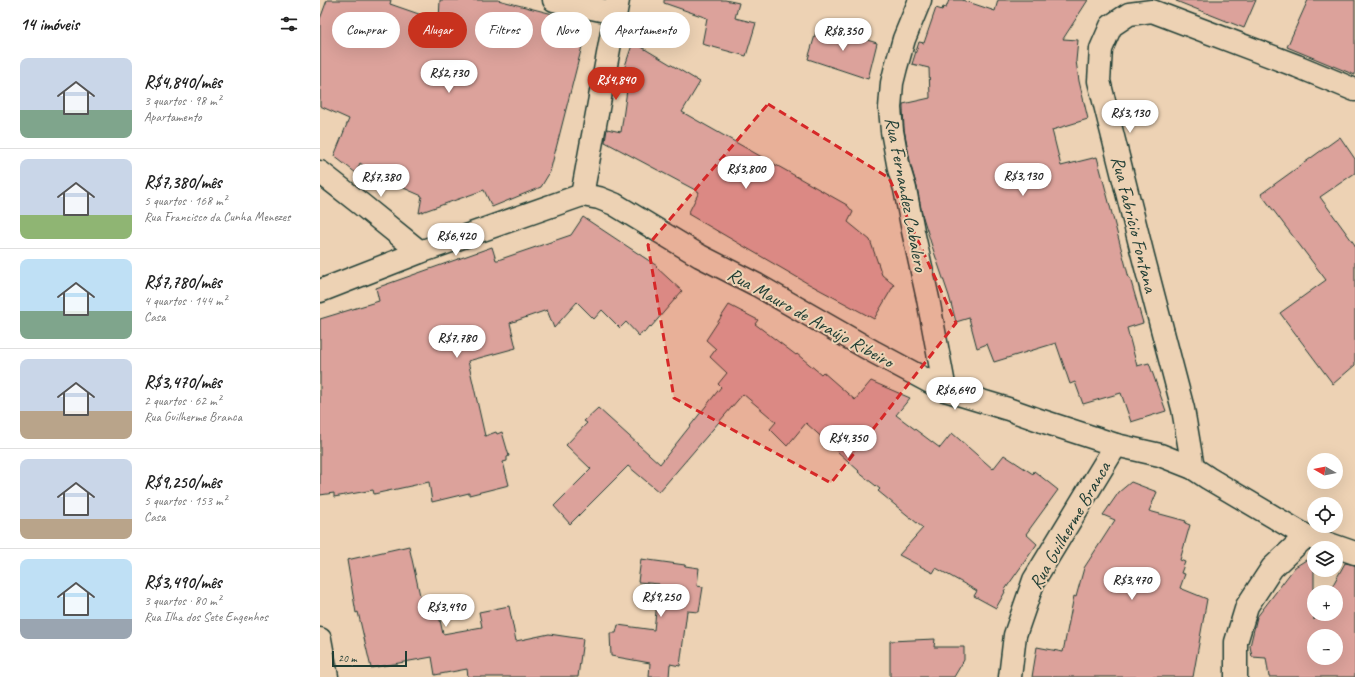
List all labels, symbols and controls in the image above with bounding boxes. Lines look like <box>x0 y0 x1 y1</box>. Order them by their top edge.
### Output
chip: Comprar <box>332 12 400 48</box>
chip: Alugar <box>408 12 467 48</box>
chip: Filtros <box>475 12 533 48</box>
chip: Novo <box>541 12 592 48</box>
chip: Apartamento <box>600 12 690 48</box>
icon: filters <box>278 13 300 35</box>
text: 14 imóveis <box>20 14 79 35</box>
pin: R$8,350 <box>806 18 880 52</box>
text: R$8,350 <box>824 23 862 39</box>
pin: R$2,730 <box>412 60 486 94</box>
text: R$2,730 <box>430 65 468 81</box>
pin: R$4,840 <box>579 67 653 101</box>
text: R$4,840/mês <box>144 72 222 93</box>
text: R$4,840 <box>597 72 635 88</box>
icon: home <box>52 74 100 122</box>
text: 3 quartos · 98 m² <box>144 93 221 109</box>
pin: R$3,130 <box>1093 100 1167 134</box>
text: R$3,130 <box>1111 105 1149 121</box>
text: Apartamento <box>144 109 202 125</box>
street label: Rua Fernandez Cabalero <box>879 115 933 275</box>
street label: Rua Fabrício Fontana <box>1106 154 1163 296</box>
pin: R$3,800 <box>709 156 783 190</box>
text: R$3,800 <box>727 161 765 177</box>
pin: R$3,130 <box>986 163 1060 197</box>
pin: R$7,380 <box>344 164 418 198</box>
text: R$3,130 <box>1004 168 1042 184</box>
text: R$7,380 <box>362 169 400 185</box>
text: R$7,380/mês <box>144 172 222 193</box>
icon: home <box>52 175 100 223</box>
text: 5 quartos · 168 m² <box>144 193 227 209</box>
text: Rua Francisco da Cunha Menezes <box>144 209 290 225</box>
pin: R$6,420 <box>419 223 493 257</box>
text: R$6,420 <box>436 228 476 244</box>
street label: Rua Mauro de Araújo Ribeiro <box>723 262 900 375</box>
text: R$7,780/mês <box>144 272 222 293</box>
icon: home <box>52 275 100 323</box>
text: 4 quartos · 144 m² <box>144 293 227 309</box>
text: Casa <box>144 309 165 325</box>
pin: R$7,780 <box>420 325 494 359</box>
text: R$7,780 <box>438 330 476 346</box>
text: R$3,470/mês <box>144 372 222 393</box>
icon: home <box>52 375 100 423</box>
pin: R$6,640 <box>918 377 992 411</box>
text: R$6,640 <box>935 382 975 398</box>
text: 2 quartos · 62 m² <box>144 393 221 409</box>
text: Rua Guilherme Branca <box>144 409 242 425</box>
pin: R$4,350 <box>811 425 885 459</box>
text: R$4,350 <box>829 430 867 446</box>
north arrow <box>1307 453 1343 489</box>
map controls <box>1307 453 1343 665</box>
street label: Rua Guilherme Branca <box>1024 456 1117 593</box>
text: R$9,250/mês <box>144 472 221 493</box>
icon: home <box>52 475 100 523</box>
text: 5 quartos · 153 m² <box>144 493 227 509</box>
button: locate <box>1307 497 1343 533</box>
text: Casa <box>144 509 165 525</box>
button: layers <box>1307 541 1343 577</box>
pin: R$3,470 <box>1095 567 1169 601</box>
text: R$3,490/mês <box>144 572 221 593</box>
text: R$3,470 <box>1113 572 1151 588</box>
icon: home <box>52 575 100 623</box>
pin: R$9,250 <box>624 584 698 618</box>
button: + <box>1307 585 1343 621</box>
text: R$9,250 <box>642 589 680 605</box>
text: 3 quartos · 80 m² <box>144 593 221 609</box>
pin: R$3,490 <box>409 594 483 628</box>
text: R$3,490 <box>427 599 465 615</box>
text: Rua Ilha dos Sete Engenhos <box>144 609 268 625</box>
button: − <box>1307 629 1343 665</box>
scale bar <box>332 649 407 668</box>
text: 20 m <box>338 651 357 665</box>

